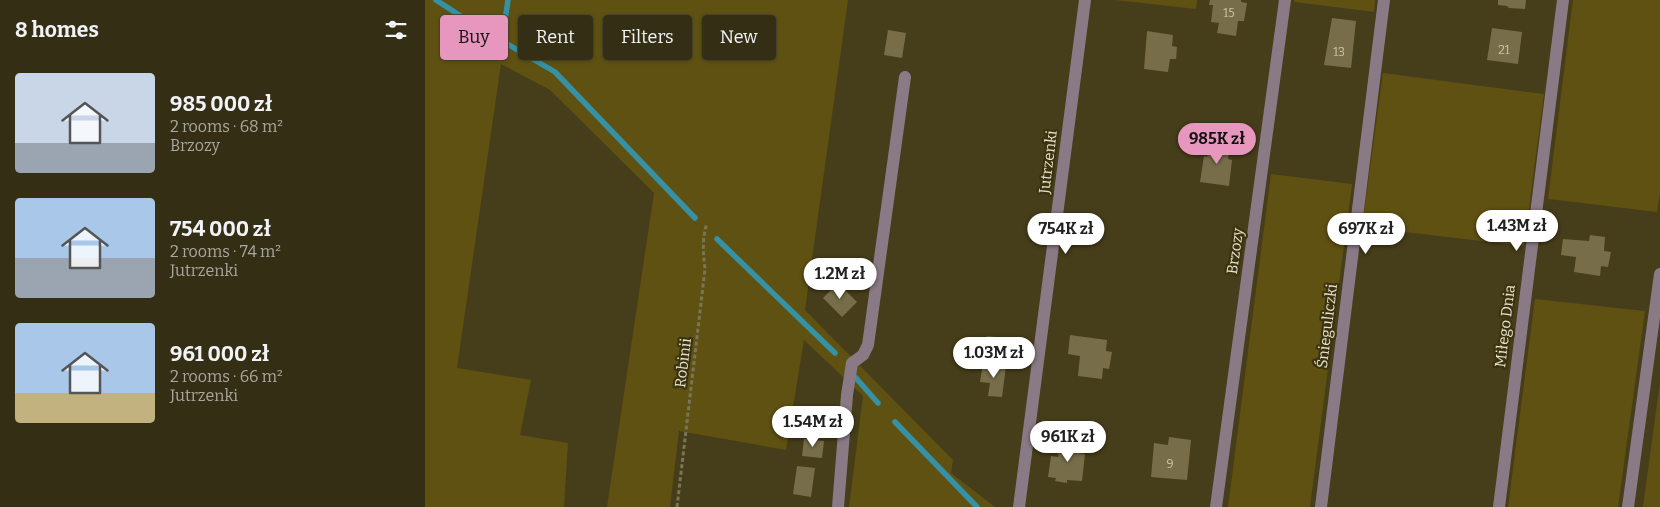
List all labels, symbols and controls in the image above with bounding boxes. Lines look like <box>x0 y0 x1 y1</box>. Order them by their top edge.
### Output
house number: 15 <box>1223 6 1235 20</box>
chip: Buy <box>440 15 508 60</box>
chip: Rent <box>518 15 593 60</box>
chip: Filters <box>603 15 692 60</box>
chip: New <box>702 15 776 60</box>
icon: filters <box>382 16 410 44</box>
text: 8 homes <box>15 17 99 43</box>
house number: 21 <box>1498 43 1510 57</box>
house number: 13 <box>1333 45 1345 59</box>
text: 985 000 zł <box>170 91 272 117</box>
icon: home <box>55 93 115 153</box>
text: 2 rooms · 68 m² <box>170 117 283 136</box>
pin: 985K zł <box>1171 122 1263 165</box>
street label: Jutrzenki <box>1035 129 1061 196</box>
text: 985K zł <box>1189 129 1245 148</box>
text: Brzozy <box>170 136 220 155</box>
pin: 1.43M zł <box>1465 210 1569 252</box>
pin: 754K zł <box>1020 212 1112 255</box>
pin: 697K zł <box>1320 212 1412 255</box>
text: 754 000 zł <box>170 216 271 242</box>
text: 1.43M zł <box>1487 216 1547 235</box>
icon: home <box>55 218 115 278</box>
text: 754K zł <box>1038 219 1094 238</box>
text: 697K zł <box>1338 219 1394 238</box>
street label: Brzozy <box>1223 227 1247 275</box>
text: 2 rooms · 74 m² <box>170 242 281 261</box>
pin: 1.2M zł <box>794 258 886 300</box>
text: Jutrzenki <box>170 261 238 280</box>
text: 1.2M zł <box>815 264 865 283</box>
street label: Śnieguliczki <box>1313 282 1341 369</box>
street label: Miłego Dnia <box>1491 284 1519 368</box>
pin: 1.03M zł <box>942 336 1046 379</box>
street label: Robinii <box>671 337 695 389</box>
text: 961 000 zł <box>170 341 270 367</box>
icon: home <box>55 343 115 403</box>
text: 1.03M zł <box>964 343 1024 362</box>
text: 2 rooms · 66 m² <box>170 367 283 386</box>
text: Jutrzenki <box>170 386 238 405</box>
pin: 1.54M zł <box>761 406 865 448</box>
text: 1.54M zł <box>783 412 843 431</box>
pin: 961K zł <box>1022 420 1114 463</box>
text: 961K zł <box>1041 427 1095 446</box>
house number: 9 <box>1166 457 1174 471</box>

